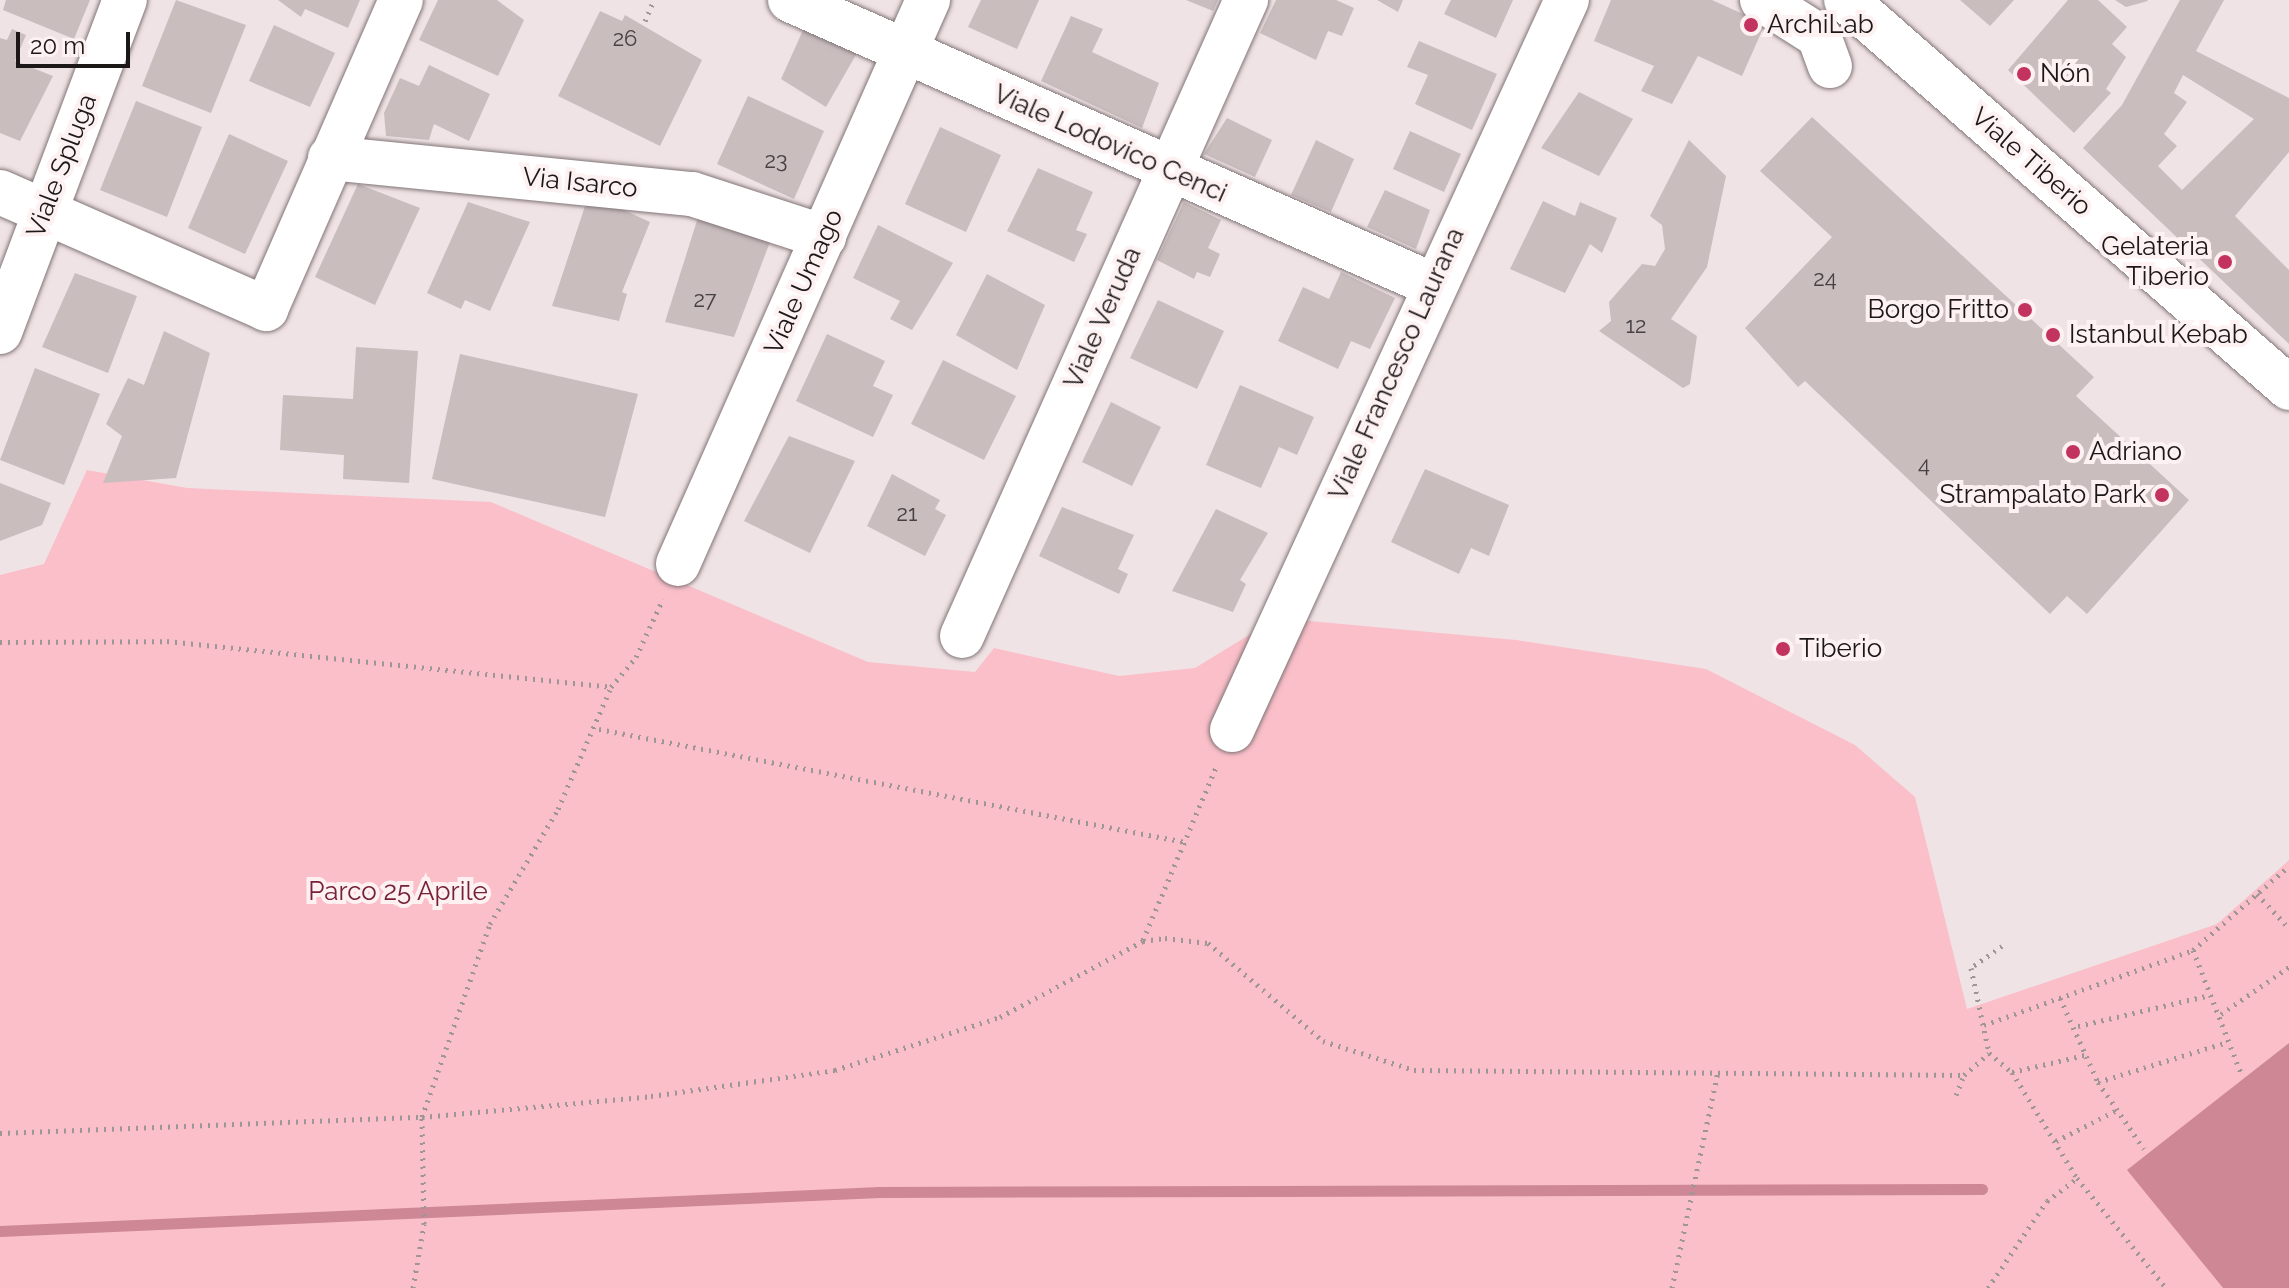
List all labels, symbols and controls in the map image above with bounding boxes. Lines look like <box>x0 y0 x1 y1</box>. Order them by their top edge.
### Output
place label: ArchiLab <box>1767 9 1874 41</box>
scale bar <box>20 16 134 66</box>
marker: ArchiLab <box>1742 16 1760 34</box>
house number: 26 <box>613 26 637 52</box>
text: 20 m <box>30 31 85 60</box>
place label: Nón <box>2040 58 2090 90</box>
marker: Nón <box>2015 65 2033 83</box>
street label: Viale Lodovico Cenci <box>989 79 1231 209</box>
street label: Viale Spluga <box>20 90 104 242</box>
street label: Viale Tiberio <box>1964 101 2098 223</box>
house number: 23 <box>764 148 788 174</box>
street label: Via Isarco <box>521 161 639 205</box>
street label: Viale Umago <box>758 205 850 359</box>
street label: Viale Francesco Laurana <box>1323 223 1471 505</box>
place label: Gelateria Tiberio <box>2101 231 2209 292</box>
street label: Viale Veruda <box>1058 242 1148 394</box>
marker: Gelateria Tiberio <box>2216 253 2234 271</box>
house number: 24 <box>1813 266 1837 292</box>
house number: 27 <box>693 287 717 313</box>
place label: Borgo Fritto <box>1868 294 2009 326</box>
marker: Borgo Fritto <box>2016 301 2034 319</box>
house number: 12 <box>1626 313 1646 339</box>
place label: Istanbul Kebab <box>2069 319 2249 351</box>
marker: Istanbul Kebab <box>2044 326 2062 344</box>
place label: Adriano <box>2089 436 2182 468</box>
marker: Adriano <box>2064 443 2082 461</box>
house number: 4 <box>1918 452 1930 478</box>
place label: Strampalato Park <box>1940 479 2146 511</box>
marker: Strampalato Park <box>2153 486 2171 504</box>
house number: 21 <box>897 501 917 527</box>
place label: Tiberio <box>1799 633 1882 665</box>
marker: Tiberio <box>1774 640 1792 658</box>
park label: Parco 25 Aprile <box>308 876 488 908</box>

